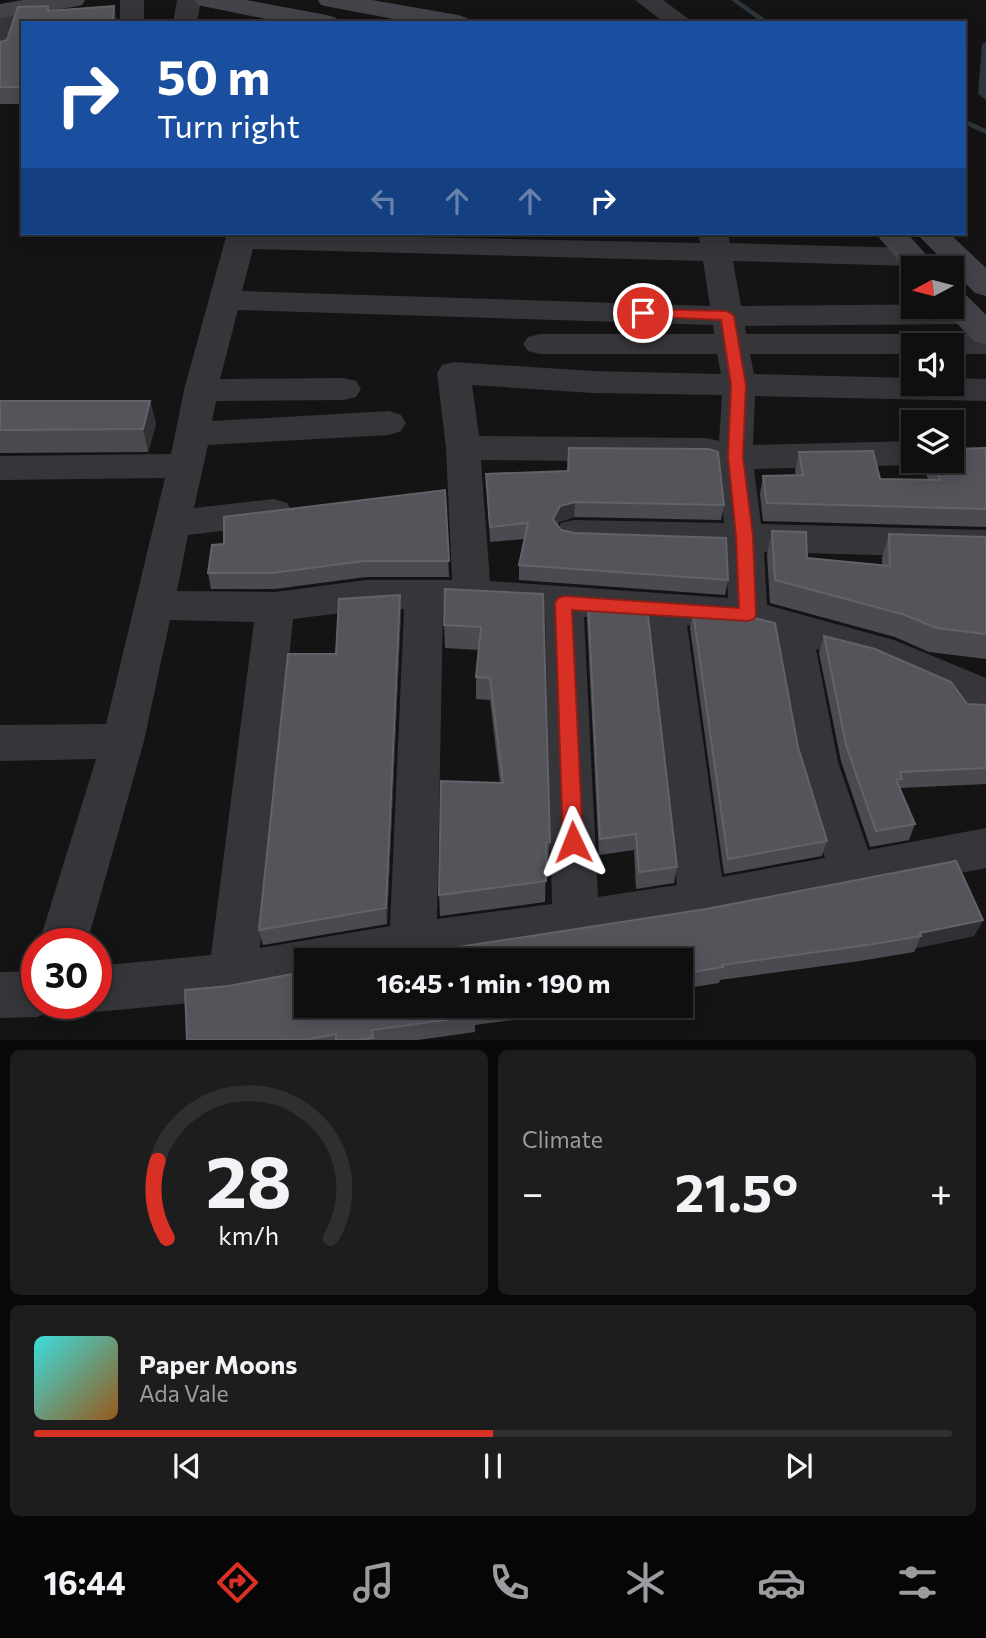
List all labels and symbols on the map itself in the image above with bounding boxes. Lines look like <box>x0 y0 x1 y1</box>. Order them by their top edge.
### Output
north arrow <box>901 256 964 318</box>
pin <box>613 283 673 343</box>
position arrow <box>536 805 610 879</box>
speed limit sign: 30 <box>21 928 112 1019</box>

